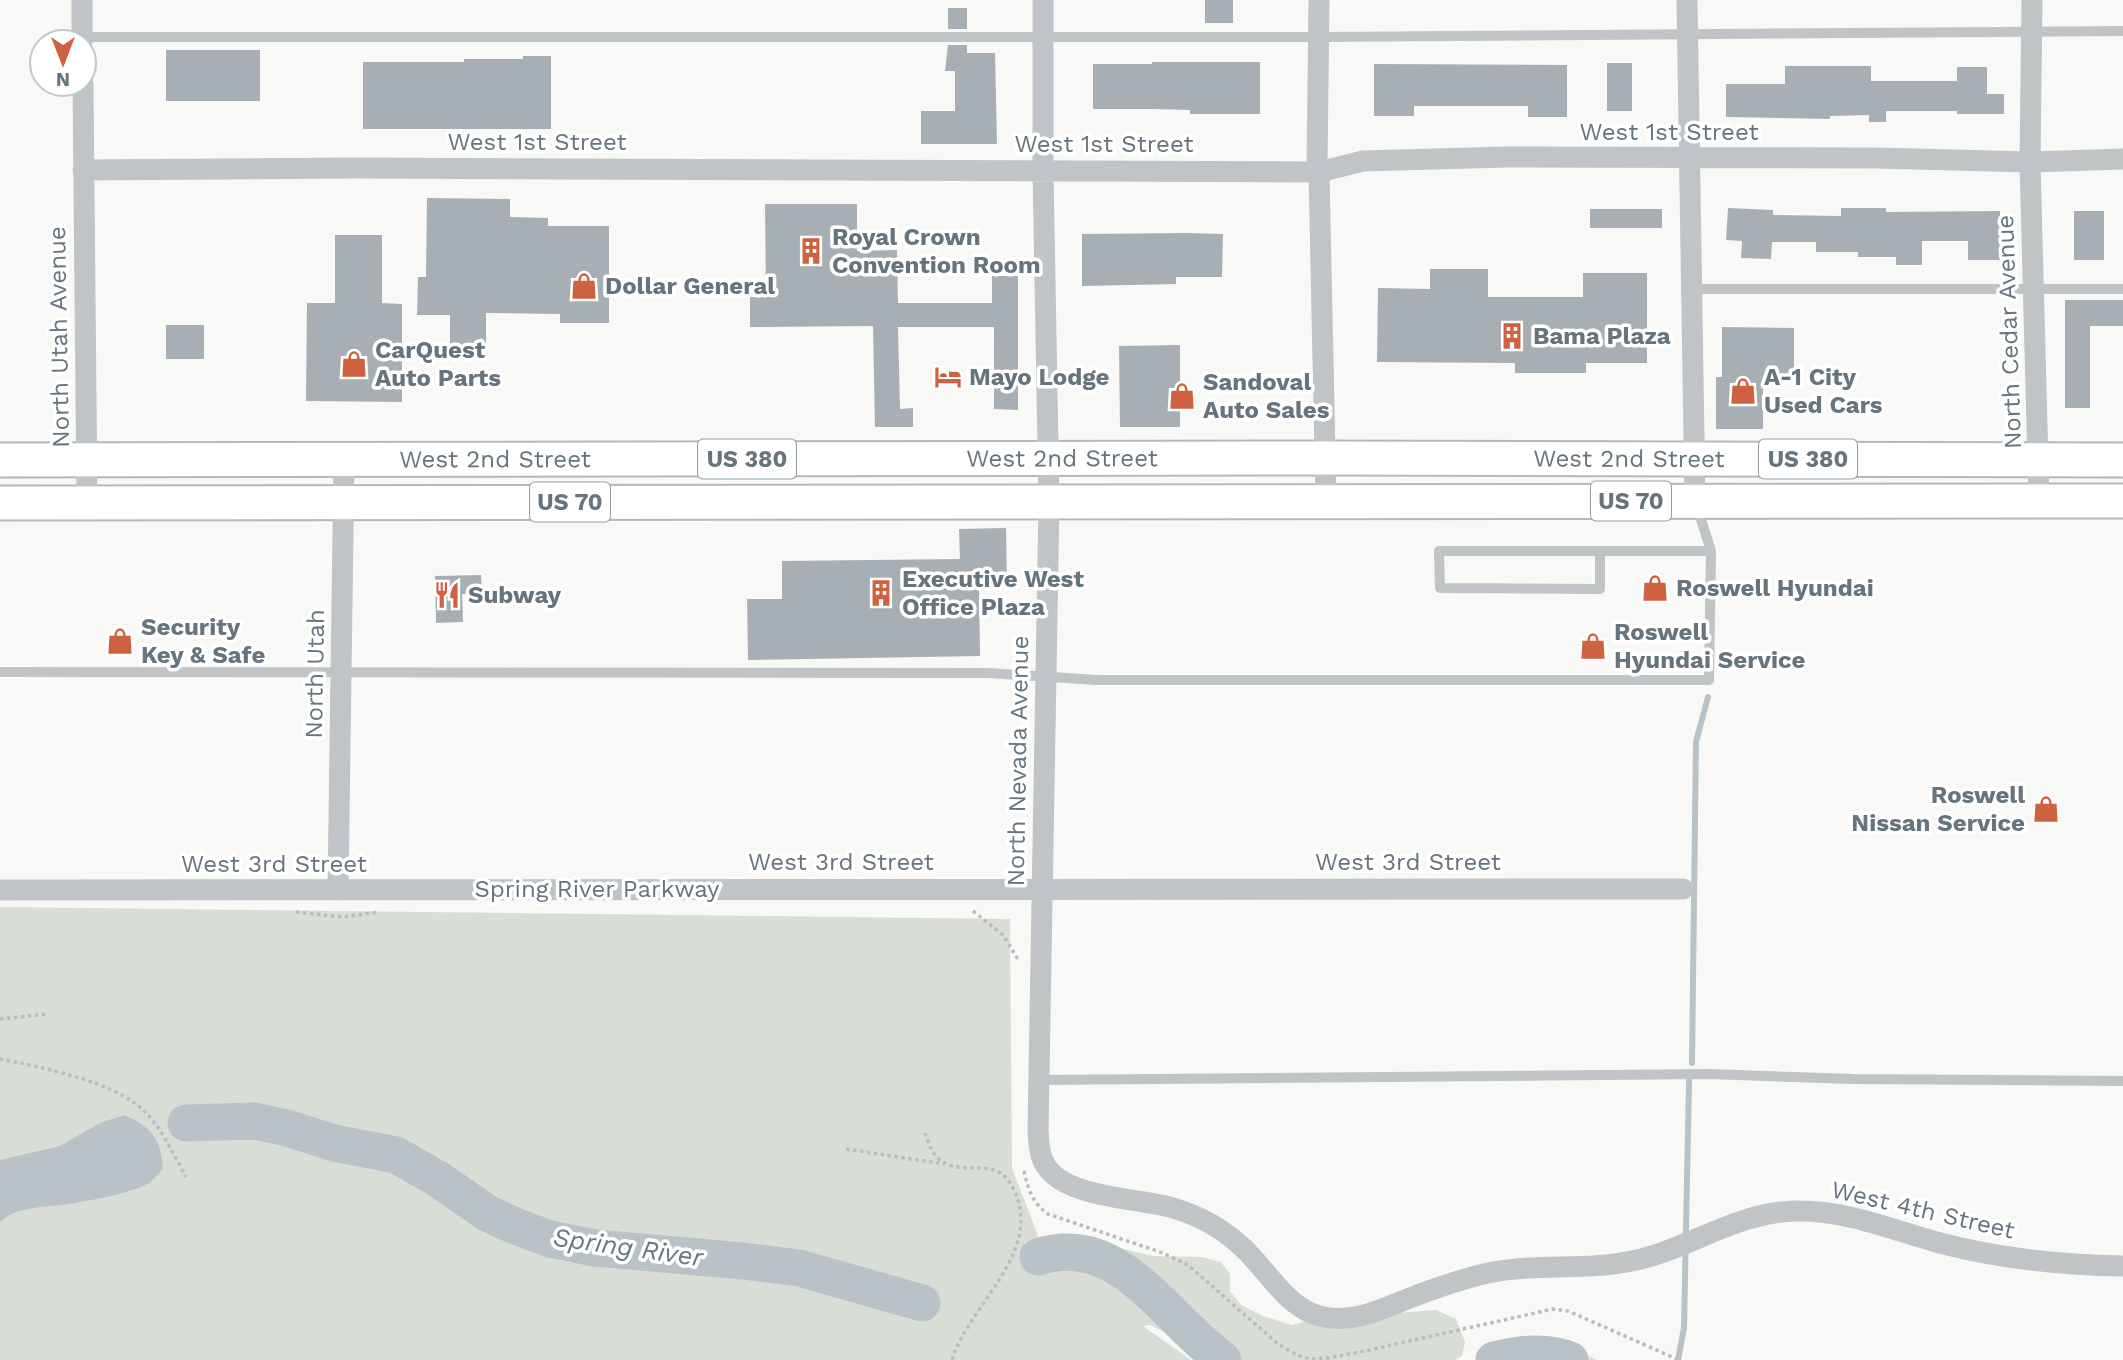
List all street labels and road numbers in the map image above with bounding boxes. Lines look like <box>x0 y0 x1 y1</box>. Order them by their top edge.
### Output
street label: West 1st Street <box>1580 118 1759 146</box>
street label: West 1st Street <box>448 128 627 156</box>
street label: West 1st Street <box>1015 130 1194 158</box>
street label: North Cedar Avenue <box>1991 214 2027 450</box>
street label: North Utah Avenue <box>43 226 75 448</box>
road number: US 380 <box>698 440 796 478</box>
road number: US 380 <box>1759 440 1857 478</box>
street label: West 2nd Street <box>966 444 1158 473</box>
street label: West 2nd Street <box>399 445 591 473</box>
street label: West 2nd Street <box>1533 445 1725 473</box>
road number: US 70 <box>1591 481 1671 520</box>
road number: US 70 <box>530 482 610 522</box>
street label: North Utah <box>300 609 330 739</box>
street label: North Nevada Avenue <box>1002 635 1034 887</box>
street label: West 3rd Street <box>748 848 934 876</box>
street label: West 3rd Street <box>1315 848 1501 876</box>
street label: West 3rd Street <box>181 850 367 878</box>
street label: Spring River Parkway <box>475 875 720 903</box>
street label: West 4th Street <box>1829 1175 2017 1245</box>

